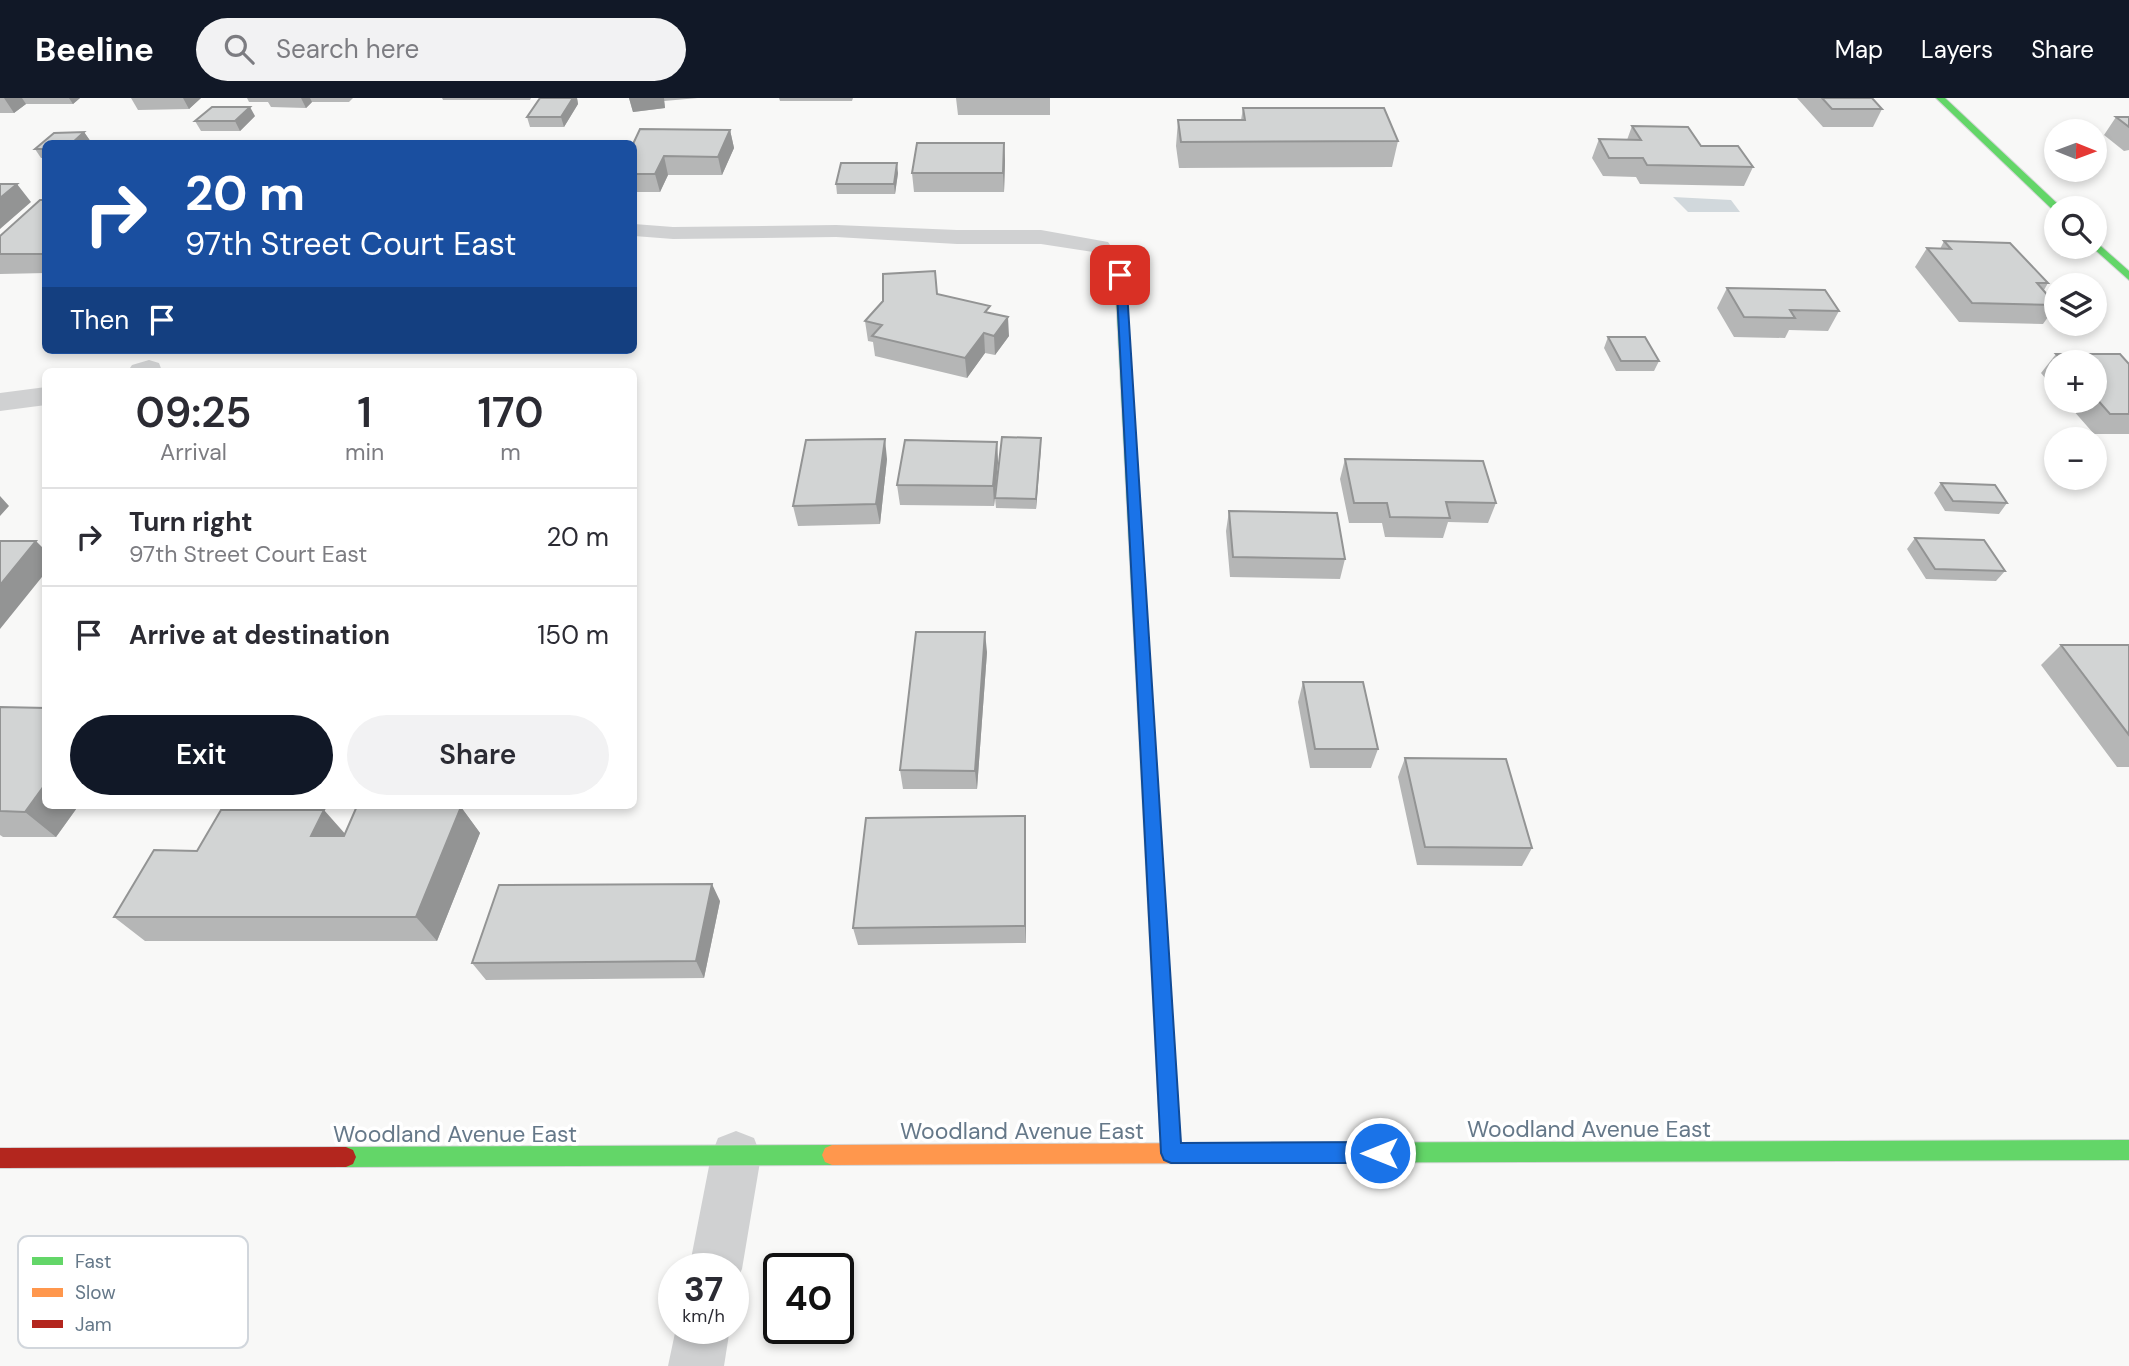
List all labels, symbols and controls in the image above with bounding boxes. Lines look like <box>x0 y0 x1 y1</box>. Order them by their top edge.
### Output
search box <box>196 18 686 81</box>
text: Beeline <box>35 28 154 71</box>
icon: search <box>220 30 258 68</box>
text: Search here <box>276 32 419 66</box>
text: Map <box>1835 34 1883 65</box>
text: Layers <box>1921 34 1993 65</box>
text: Share <box>2031 34 2094 65</box>
north arrow <box>2044 119 2107 182</box>
map controls <box>2044 119 2107 490</box>
text: 20 m <box>185 161 305 225</box>
icon: right <box>70 168 161 259</box>
button: search <box>2044 196 2107 259</box>
text: 97th Street Court East <box>185 223 517 265</box>
pin <box>1090 245 1150 305</box>
icon: arrive <box>1101 256 1139 294</box>
button: layers <box>2044 273 2107 336</box>
icon: arrive <box>143 301 181 339</box>
text: Then <box>70 303 129 337</box>
button: + <box>2044 350 2107 413</box>
text: 09:25 <box>135 385 252 440</box>
text: 1 <box>357 385 372 440</box>
text: 170 <box>477 385 544 440</box>
button: − <box>2044 427 2107 490</box>
text: Arrival <box>160 437 227 467</box>
text: min <box>345 437 384 467</box>
text: m <box>500 437 521 467</box>
text: Turn right <box>129 505 253 539</box>
icon: right <box>70 518 108 556</box>
text: 20 m <box>546 520 609 554</box>
text: 97th Street Court East <box>129 539 367 569</box>
icon: arrive <box>70 616 108 654</box>
text: Arrive at destination <box>129 618 390 652</box>
text: 150 m <box>537 618 609 652</box>
button: Exit <box>70 715 333 795</box>
button: Share <box>347 715 609 795</box>
street label: Woodland Avenue East <box>1467 1114 1711 1144</box>
street label: Woodland Avenue East <box>900 1116 1144 1146</box>
position arrow <box>1343 1116 1417 1190</box>
street label: Woodland Avenue East <box>333 1119 577 1149</box>
legend <box>18 1236 248 1348</box>
text: Fast <box>75 1249 111 1274</box>
speed limit sign: 40 <box>763 1253 854 1344</box>
text: 37 <box>684 1266 723 1312</box>
text: Slow <box>75 1280 116 1305</box>
text: km/h <box>682 1304 725 1328</box>
text: Jam <box>75 1312 112 1337</box>

